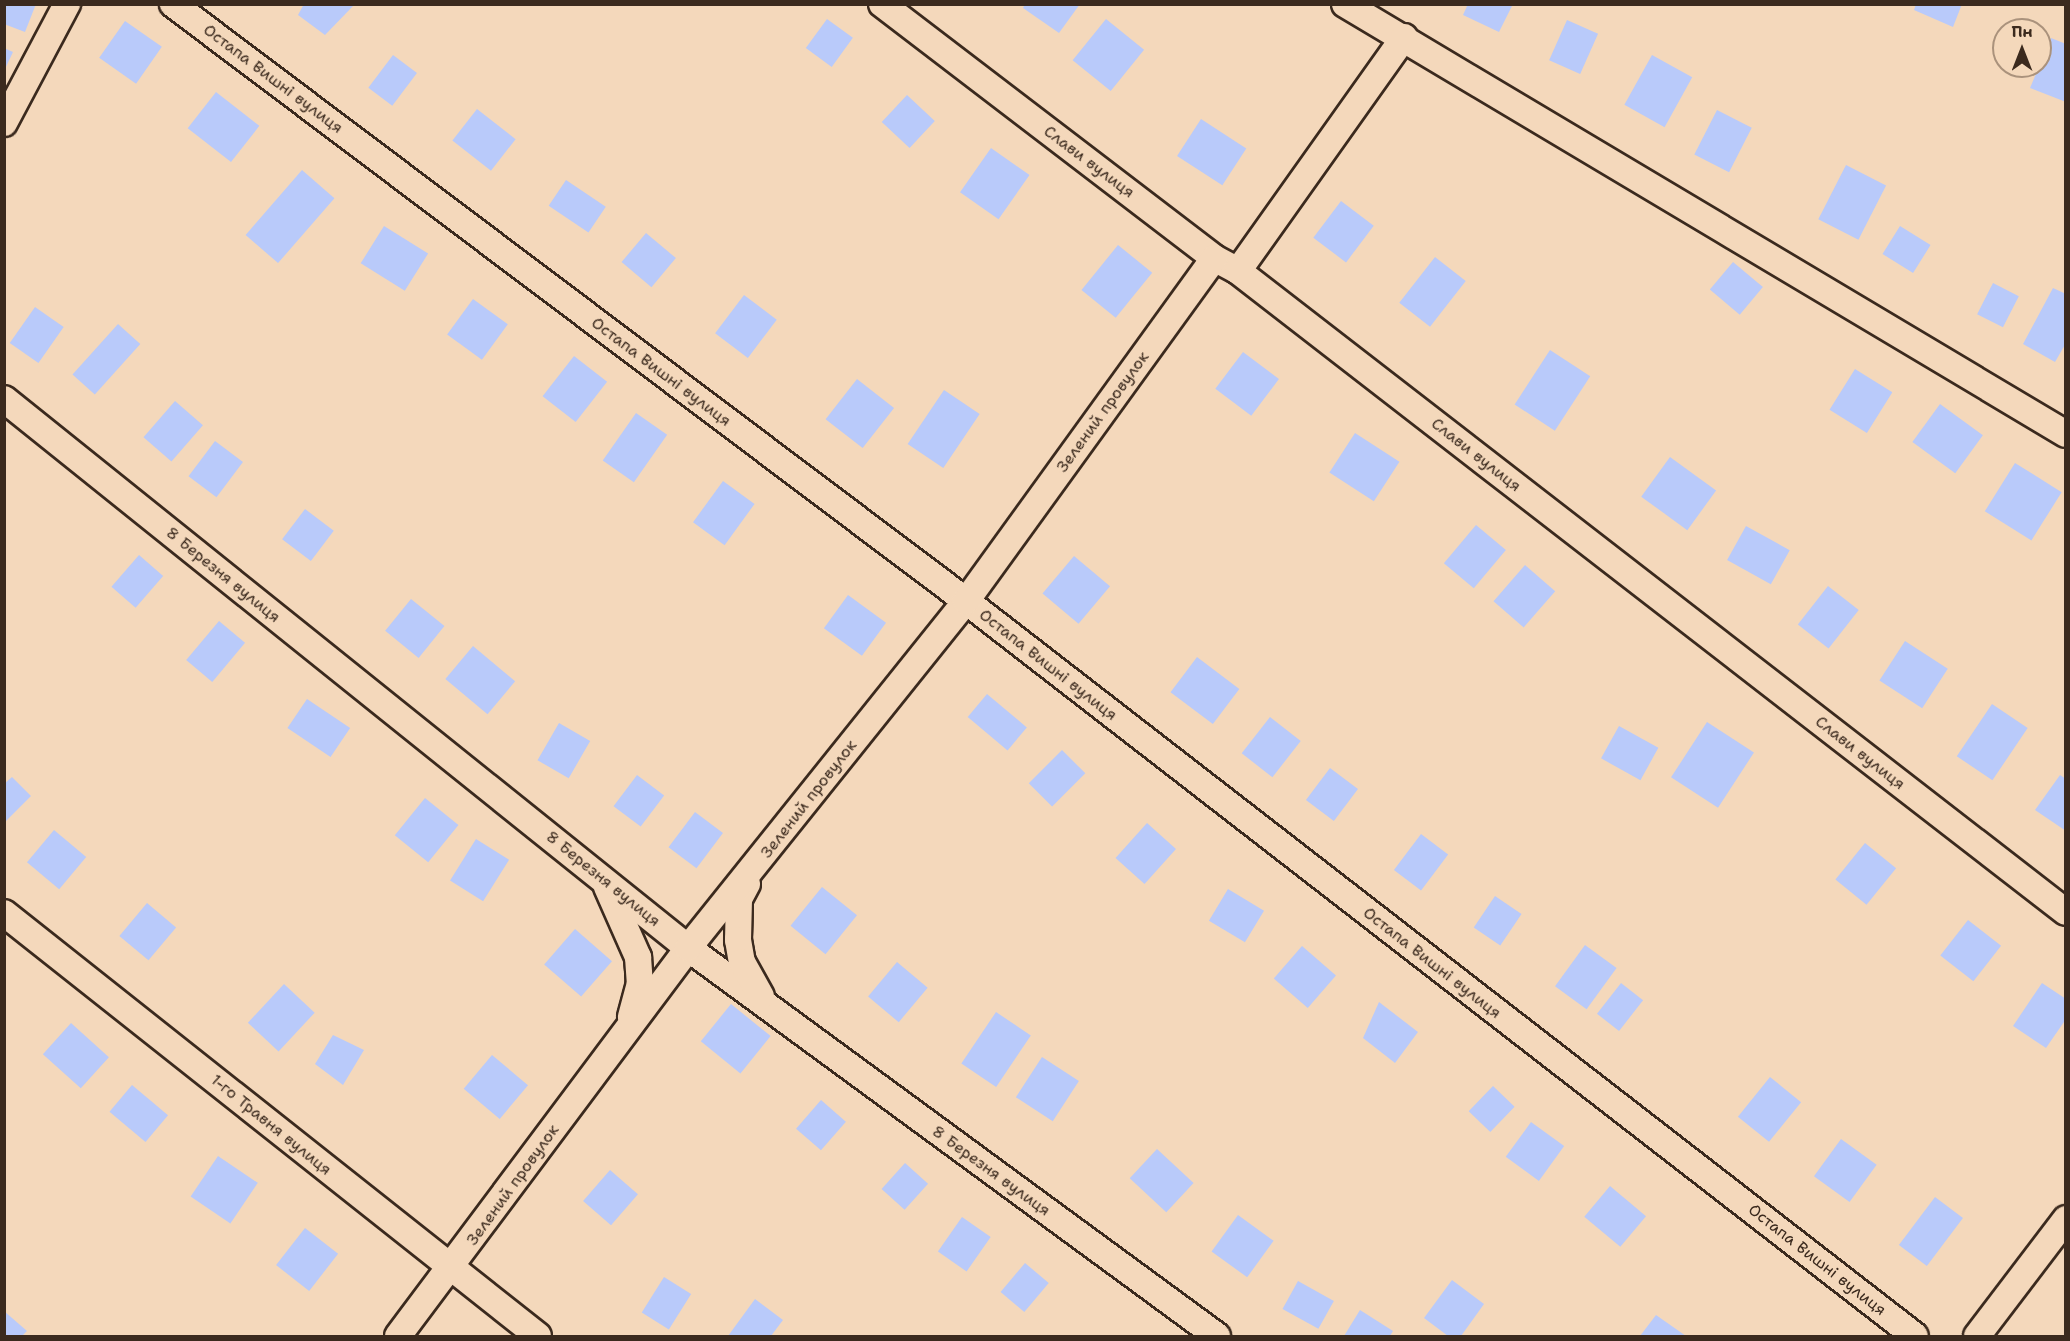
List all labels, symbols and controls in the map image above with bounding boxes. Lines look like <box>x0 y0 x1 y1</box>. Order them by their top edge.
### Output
north arrow <box>1992 18 2052 78</box>
street label: Остапа Вишні вулиця <box>199 20 347 138</box>
text: Пн <box>2011 21 2033 42</box>
street label: Слави вулиця <box>1040 122 1138 202</box>
street label: Остапа Вишні вулиця <box>587 313 735 431</box>
street label: Зелений провулок <box>1053 348 1153 476</box>
street label: Слави вулиця <box>1427 414 1525 496</box>
street label: 8 Березня вулиця <box>162 523 284 627</box>
street label: Остапа Вишні вулиця <box>975 605 1121 725</box>
street label: Слави вулиця <box>1811 712 1909 794</box>
street label: Зелений провулок <box>757 736 861 862</box>
street label: 8 Березня вулиця <box>542 827 664 931</box>
street label: Остапа Вишні вулиця <box>1359 903 1505 1023</box>
street label: 1-го Травня вулиця <box>207 1070 335 1180</box>
street label: Зелений провулок <box>463 1121 563 1249</box>
street label: 8 Березня вулиця <box>928 1122 1054 1220</box>
street label: Остапа Вишні вулиця <box>1744 1200 1890 1320</box>

